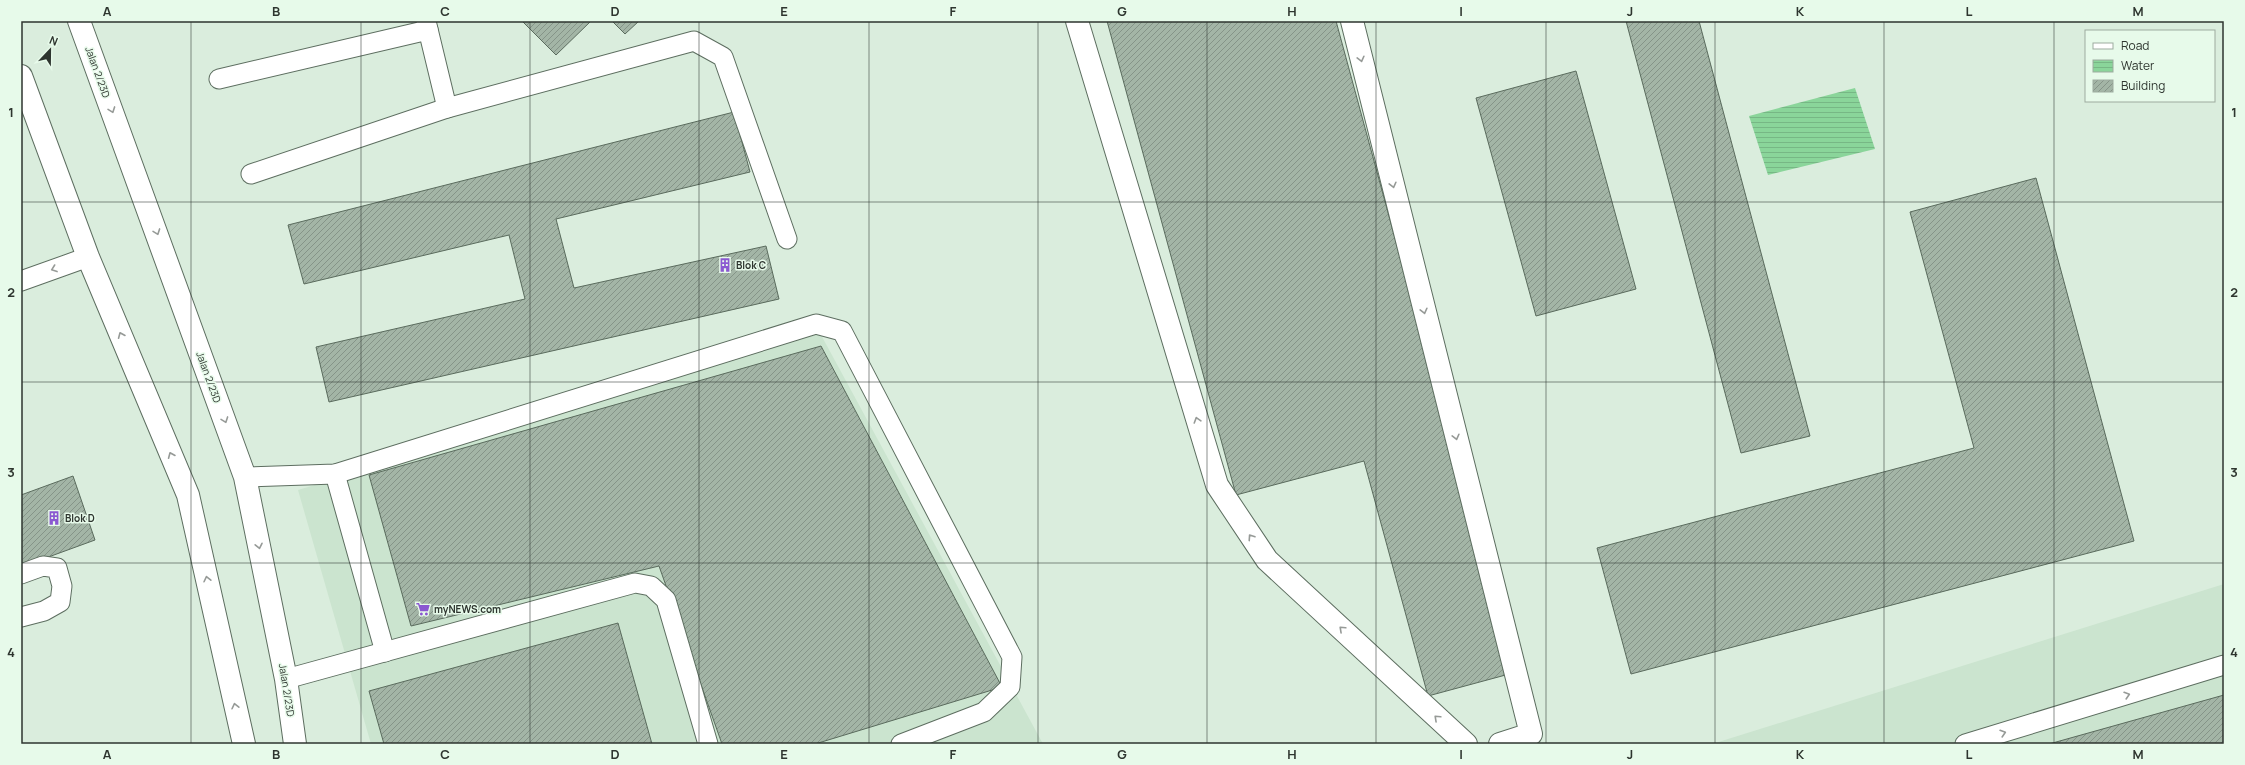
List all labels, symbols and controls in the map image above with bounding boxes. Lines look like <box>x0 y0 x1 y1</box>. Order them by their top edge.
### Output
text: A <box>103 2 112 20</box>
text: B <box>272 2 280 20</box>
text: C <box>440 2 450 20</box>
text: D <box>610 2 620 20</box>
text: E <box>780 2 788 20</box>
text: F <box>950 2 957 20</box>
text: G <box>1117 2 1127 20</box>
text: H <box>1287 2 1297 20</box>
text: I <box>1459 2 1463 20</box>
text: J <box>1627 2 1633 20</box>
text: K <box>1796 2 1805 20</box>
text: L <box>1966 2 1973 20</box>
text: M <box>2132 2 2144 20</box>
north arrow <box>30 30 70 70</box>
legend <box>2085 30 2215 102</box>
text: N <box>47 32 60 49</box>
text: Road <box>2121 37 2149 54</box>
street label: Jalan 2/23D <box>82 44 114 100</box>
one-way arrow <box>1356 55 1365 62</box>
text: Water <box>2121 57 2155 74</box>
text: Building <box>2121 77 2165 94</box>
text: 1 <box>8 103 14 121</box>
text: 1 <box>2231 103 2237 121</box>
one-way arrow <box>108 107 116 114</box>
one-way arrow <box>1388 182 1396 188</box>
one-way arrow <box>153 228 161 235</box>
building icon: Blok C <box>717 257 733 273</box>
place label: Blok C <box>736 258 766 272</box>
one-way arrow <box>51 264 58 273</box>
text: 2 <box>7 283 15 301</box>
text: 2 <box>2230 283 2238 301</box>
one-way arrow <box>1420 308 1428 314</box>
one-way arrow <box>117 331 125 338</box>
street label: Jalan 2/23D <box>193 349 225 405</box>
one-way arrow <box>220 417 228 424</box>
one-way arrow <box>1193 417 1202 424</box>
one-way arrow <box>1451 433 1460 440</box>
one-way arrow <box>168 451 176 458</box>
text: 3 <box>7 463 15 481</box>
text: 3 <box>2230 463 2238 481</box>
building icon: Blok D <box>46 510 62 526</box>
place label: Blok D <box>65 511 95 525</box>
one-way arrow <box>1249 534 1256 541</box>
one-way arrow <box>254 542 262 549</box>
one-way arrow <box>203 576 211 582</box>
supermarket icon: myNEWS.com <box>415 601 431 617</box>
place label: myNEWS.com <box>434 602 501 616</box>
one-way arrow <box>1339 626 1347 634</box>
text: 4 <box>7 643 15 661</box>
text: 4 <box>2230 643 2238 661</box>
street label: Jalan 2/23D <box>276 662 298 718</box>
one-way arrow <box>2123 691 2130 699</box>
one-way arrow <box>232 703 240 709</box>
one-way arrow <box>1434 715 1442 722</box>
one-way arrow <box>1999 729 2006 738</box>
text: A <box>103 745 112 763</box>
text: B <box>272 745 280 763</box>
text: C <box>440 745 450 763</box>
text: D <box>610 745 620 763</box>
text: E <box>780 745 788 763</box>
text: F <box>950 745 957 763</box>
text: G <box>1117 745 1127 763</box>
text: H <box>1287 745 1297 763</box>
text: I <box>1459 745 1463 763</box>
text: J <box>1627 745 1633 763</box>
text: K <box>1796 745 1805 763</box>
text: L <box>1966 745 1973 763</box>
text: M <box>2132 745 2144 763</box>

